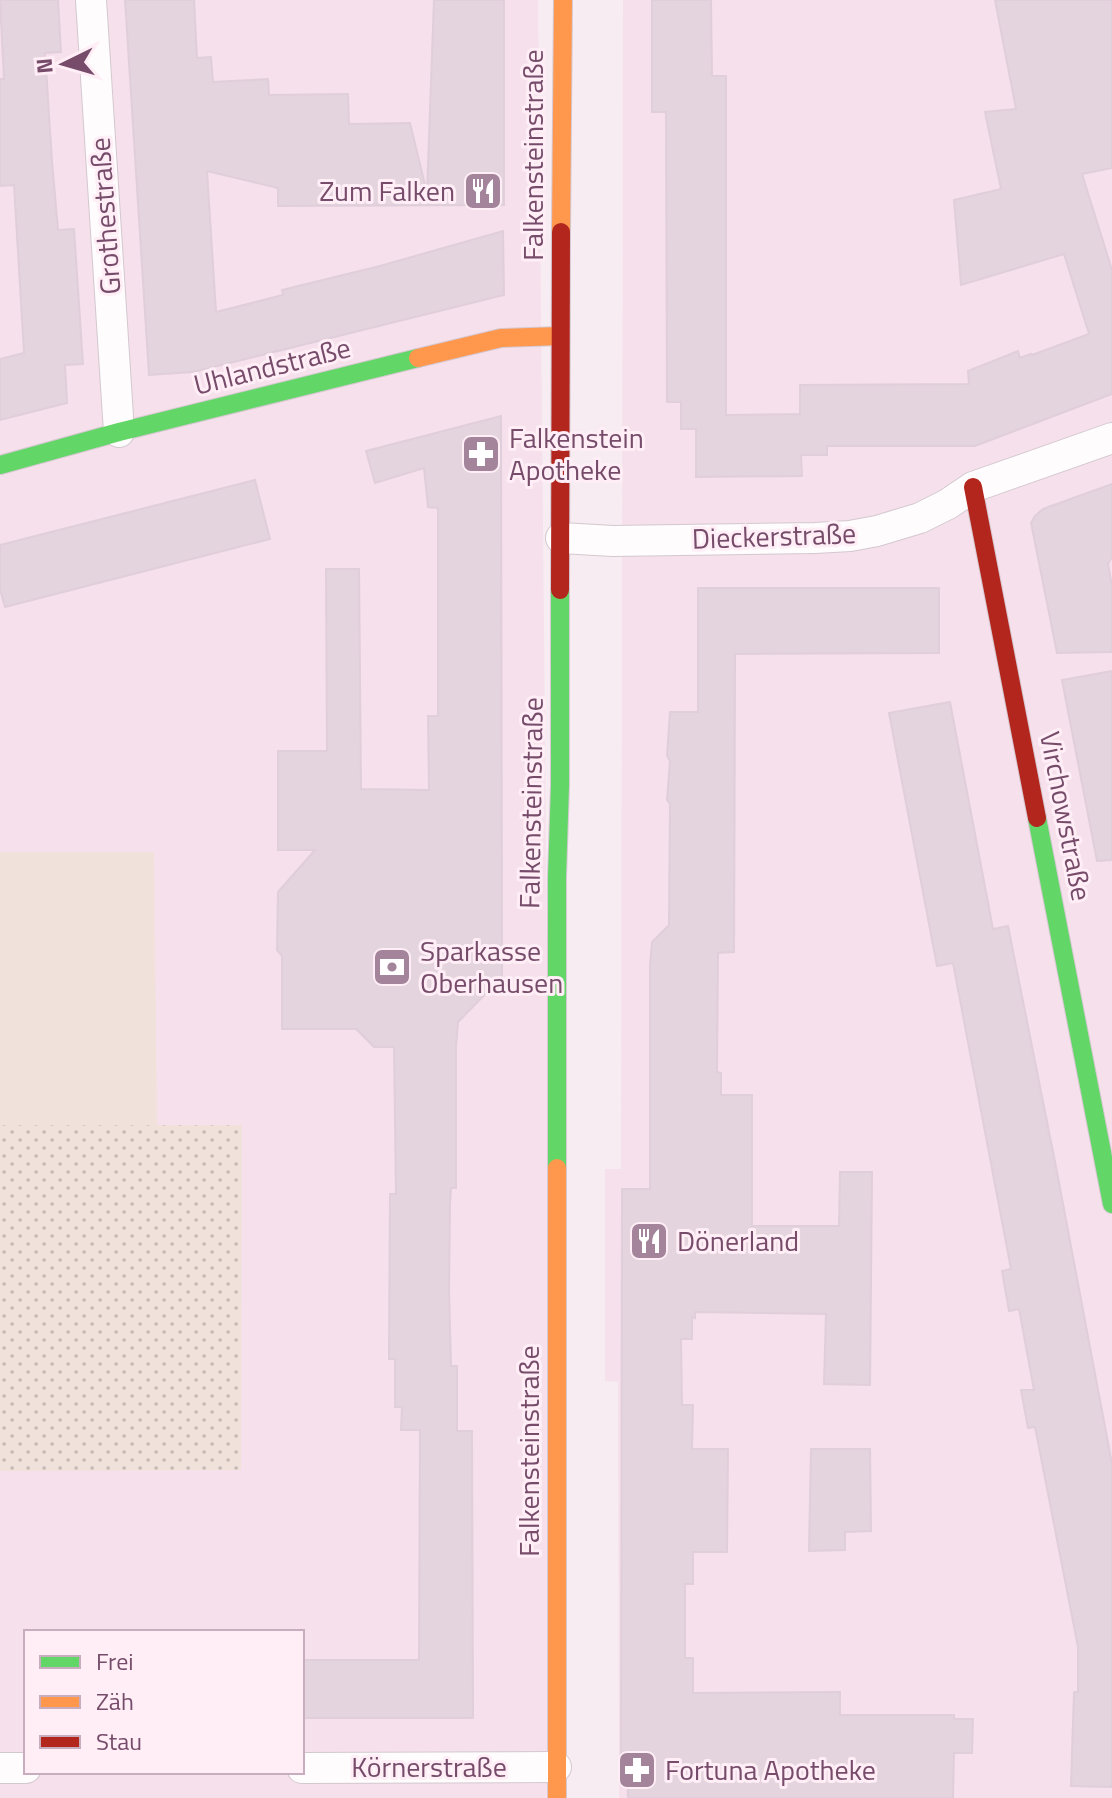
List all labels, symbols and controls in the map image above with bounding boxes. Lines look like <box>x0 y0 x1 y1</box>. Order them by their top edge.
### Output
north arrow <box>24 24 104 104</box>
street label: Falkensteinstraße <box>511 49 554 261</box>
text: N <box>26 57 62 75</box>
street label: Grothestraße <box>78 136 131 296</box>
place label: Zum Falken <box>319 169 455 212</box>
restaurant icon: Zum Falken <box>462 170 504 212</box>
street label: Uhlandstraße <box>189 325 355 406</box>
place label: Falkenstein Apotheke <box>509 416 644 491</box>
pharmacy icon: Falkenstein Apotheke <box>460 433 502 475</box>
street label: Dieckerstraße <box>691 511 857 560</box>
street label: Falkensteinstraße <box>507 697 554 909</box>
street label: Virchowstraße <box>1029 728 1104 904</box>
place label: Sparkasse Oberhausen <box>420 929 563 1004</box>
bank icon: Sparkasse Oberhausen <box>371 946 413 988</box>
place label: Dönerland <box>677 1219 799 1262</box>
restaurant icon: Dönerland <box>628 1220 670 1262</box>
street label: Falkensteinstraße <box>507 1345 550 1557</box>
legend <box>24 1630 304 1774</box>
text: Frei <box>96 1643 134 1679</box>
text: Zäh <box>96 1683 134 1719</box>
text: Stau <box>96 1723 142 1759</box>
street label: Körnerstraße <box>351 1745 507 1788</box>
place label: Fortuna Apotheke <box>665 1748 876 1791</box>
pharmacy icon: Fortuna Apotheke <box>616 1749 658 1791</box>

